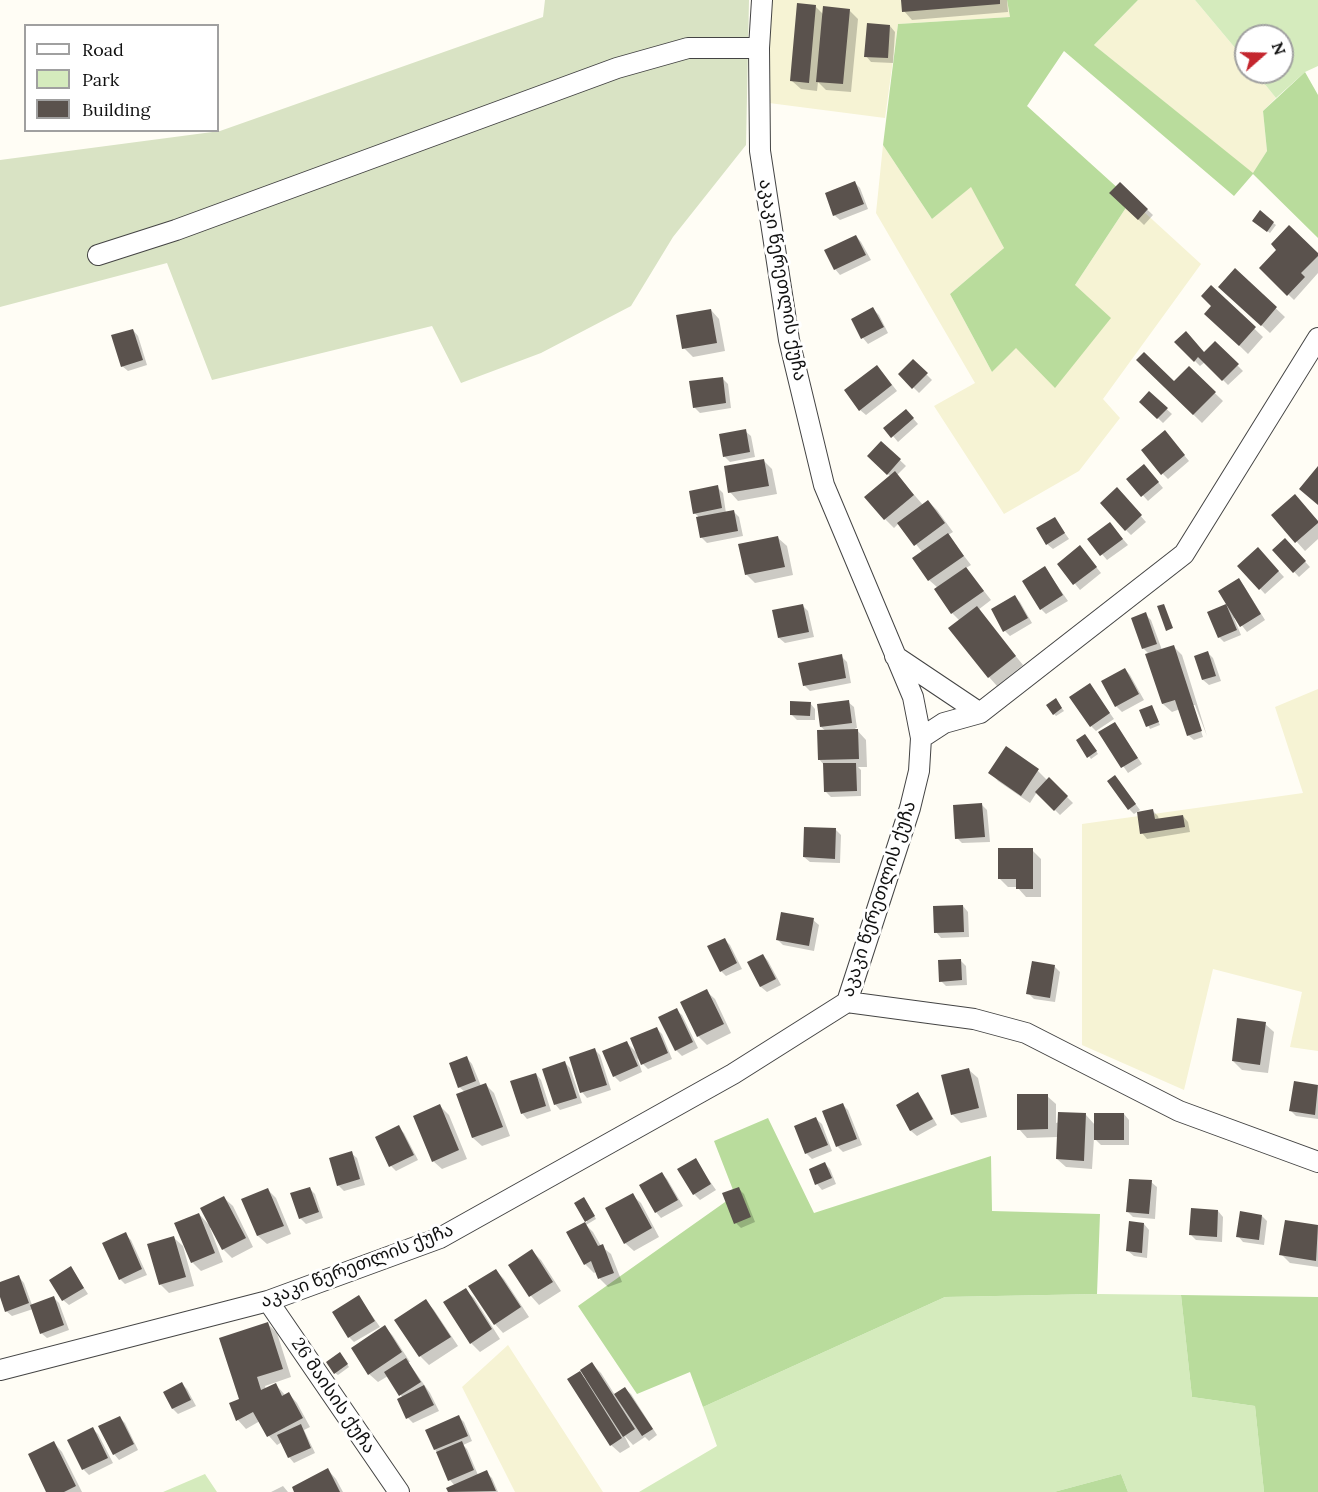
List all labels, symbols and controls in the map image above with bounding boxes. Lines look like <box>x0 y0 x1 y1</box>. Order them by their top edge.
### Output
legend <box>24 24 219 132</box>
north arrow <box>1234 24 1294 84</box>
text: Road <box>82 38 124 61</box>
text: N <box>1268 39 1291 58</box>
text: Park <box>82 68 119 91</box>
text: Building <box>82 98 150 121</box>
street label: აკაკი წერეთლის ქუჩა <box>754 177 810 383</box>
street label: აკაკი წერეთლის ქუჩა <box>837 798 921 1000</box>
street label: აკაკი წერეთლის ქუჩა <box>258 1219 456 1313</box>
street label: 26 მაისის ქუჩა <box>286 1334 380 1458</box>

